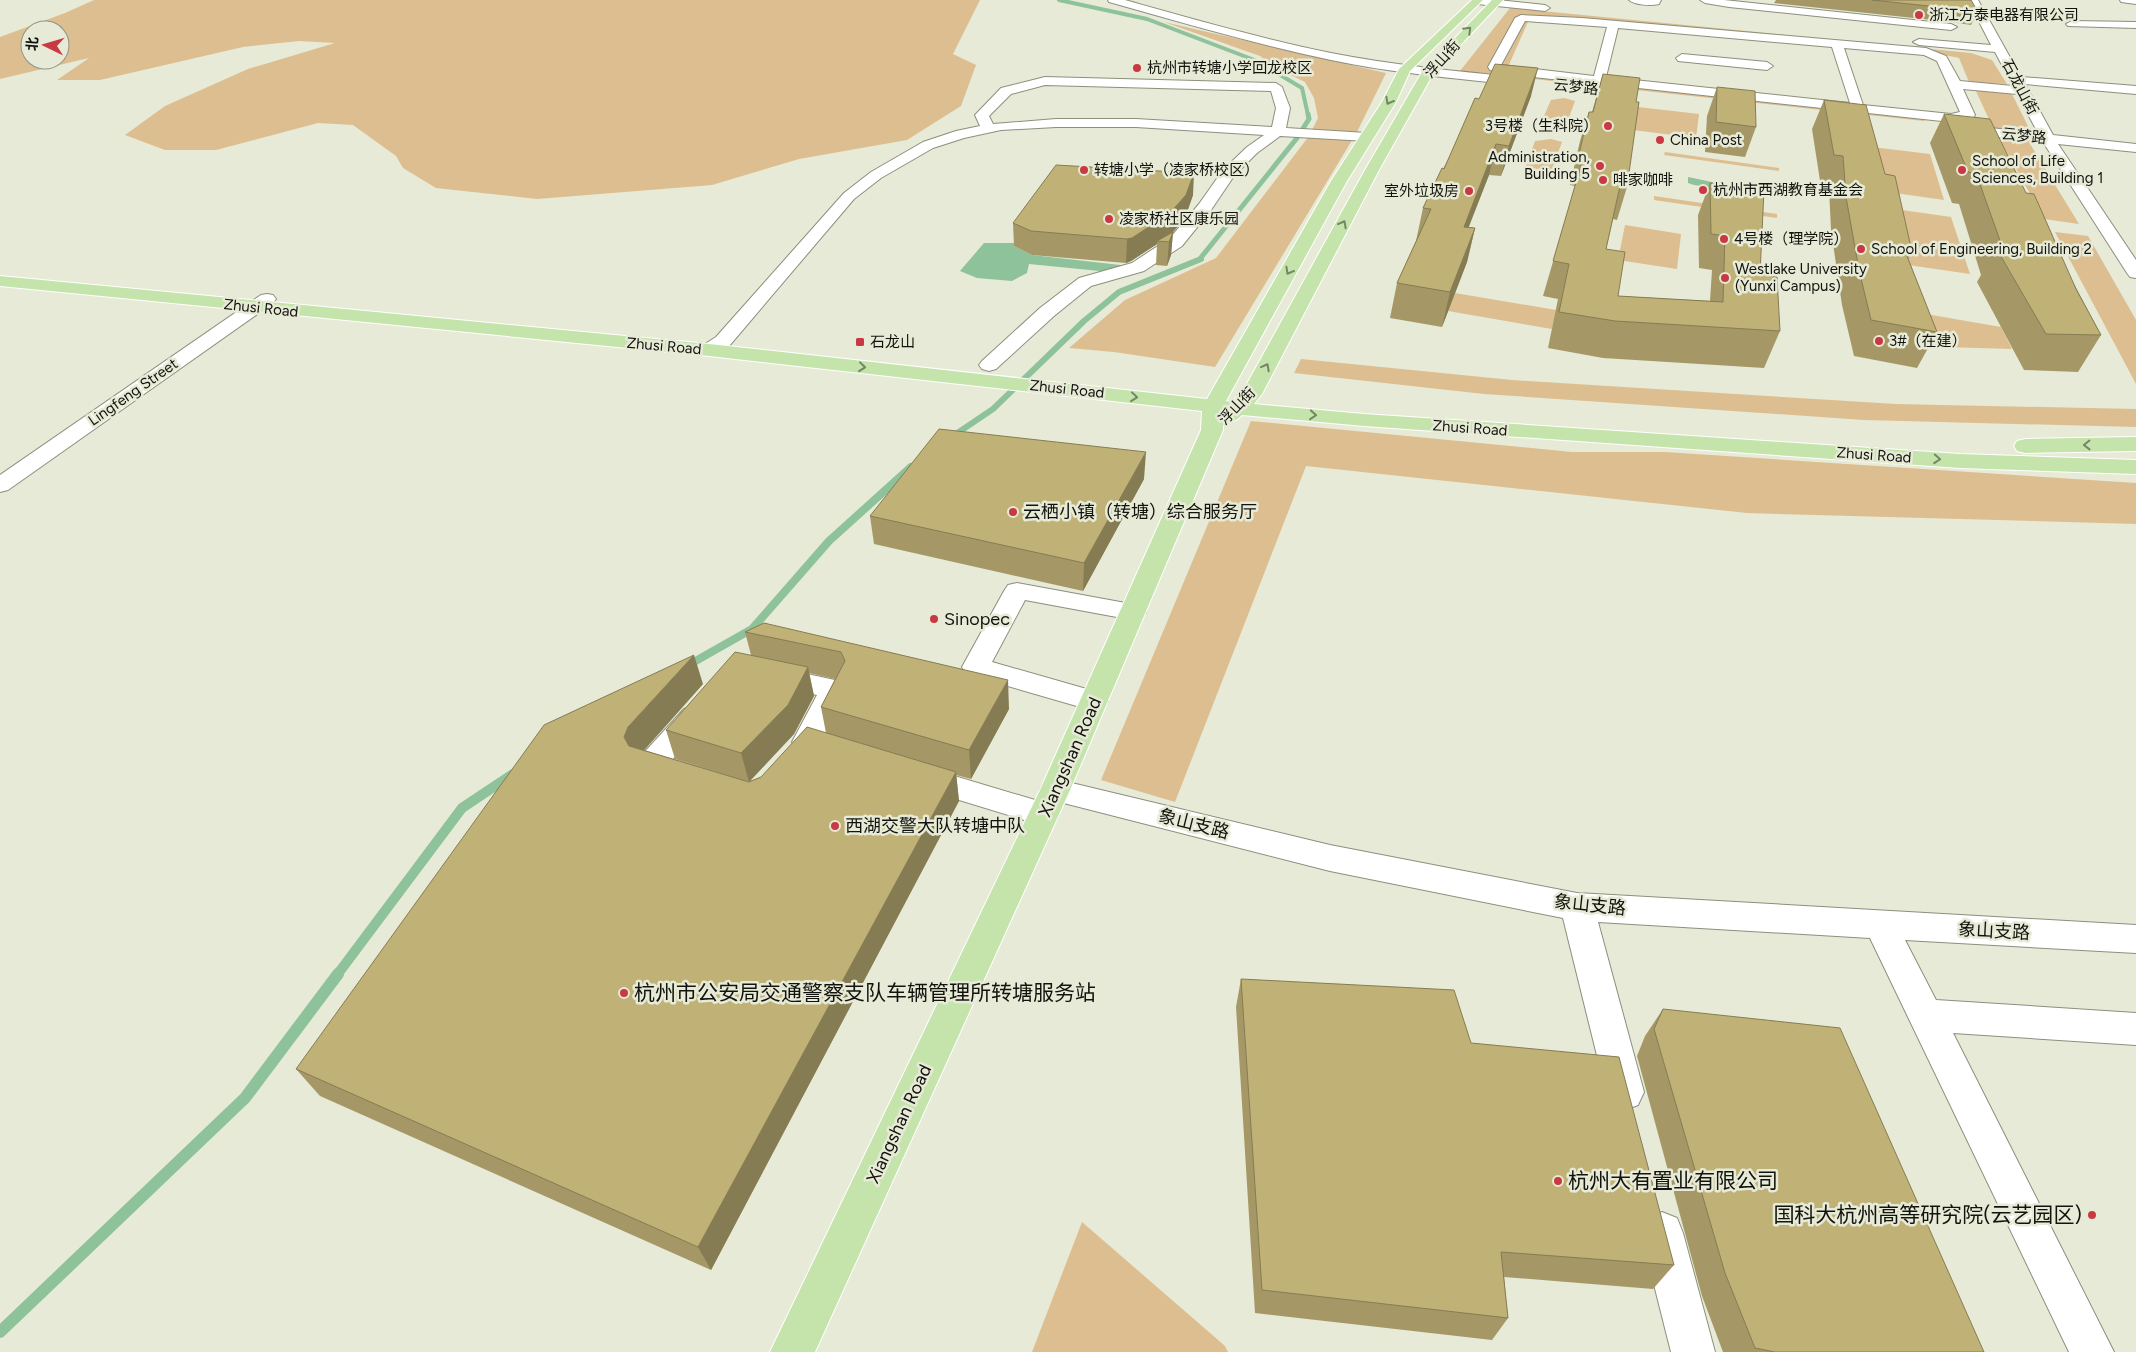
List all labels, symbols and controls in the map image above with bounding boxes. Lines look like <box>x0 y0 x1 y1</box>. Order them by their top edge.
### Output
place label: 浙江方泰电器有限公司 <box>1929 6 2079 24</box>
marker: 浙江方泰电器有限公司 <box>1913 9 1925 21</box>
north arrow <box>20 20 70 70</box>
one-way arrow <box>1463 27 1472 36</box>
text: 北 <box>23 36 42 52</box>
street label: 浮山街 <box>1420 36 1464 82</box>
street label: 石龙山街 <box>1998 56 2042 118</box>
place label: 杭州市转塘小学回龙校区 <box>1147 59 1312 77</box>
marker: 杭州市转塘小学回龙校区 <box>1131 62 1143 74</box>
street label: 云梦路 <box>1553 76 1599 98</box>
one-way arrow <box>1385 95 1395 104</box>
place label: 3号楼（生科院） <box>1485 117 1598 135</box>
marker: 3号楼（生科院） <box>1602 120 1614 132</box>
street label: 云梦路 <box>2001 125 2047 147</box>
place label: China Post <box>1670 131 1743 149</box>
marker: China Post <box>1654 134 1666 146</box>
place label: Administration, Building 5 <box>1488 148 1590 183</box>
place label: School of Life Sciences, Building 1 <box>1972 152 2103 187</box>
marker: Administration, Building 5 <box>1594 160 1606 172</box>
place label: 转塘小学（凌家桥校区） <box>1094 161 1259 179</box>
marker: 转塘小学（凌家桥校区） <box>1078 164 1090 176</box>
marker: School of Life Sciences, Building 1 <box>1956 164 1968 176</box>
place label: 啡家咖啡 <box>1613 171 1673 189</box>
marker: 啡家咖啡 <box>1597 174 1609 186</box>
place label: 杭州市西湖教育基金会 <box>1713 181 1863 199</box>
place label: 室外垃圾房 <box>1384 182 1459 200</box>
marker: 杭州市西湖教育基金会 <box>1697 184 1709 196</box>
marker: 室外垃圾房 <box>1463 185 1475 197</box>
place label: 凌家桥社区康乐园 <box>1119 210 1239 228</box>
marker: 凌家桥社区康乐园 <box>1103 213 1115 225</box>
one-way arrow <box>1337 220 1347 229</box>
place label: 4号楼（理学院） <box>1734 230 1848 248</box>
marker: 4号楼（理学院） <box>1718 233 1730 245</box>
place label: School of Engineering, Building 2 <box>1871 240 2092 258</box>
marker: School of Engineering, Building 2 <box>1855 243 1867 255</box>
place label: Westlake University (Yunxi Campus) <box>1735 260 1867 295</box>
one-way arrow <box>1285 266 1295 275</box>
marker: Westlake University (Yunxi Campus) <box>1719 272 1731 284</box>
street label: Zhusi Road <box>223 295 299 321</box>
place label: 3#（在建） <box>1889 332 1967 350</box>
place label: 石龙山 <box>870 333 915 351</box>
street label: Zhusi Road <box>626 334 702 358</box>
marker: 3#（在建） <box>1873 335 1885 347</box>
marker: 石龙山 <box>854 336 866 348</box>
street label: Lingfeng Street <box>85 354 181 429</box>
one-way arrow <box>859 361 867 372</box>
one-way arrow <box>1260 364 1270 373</box>
street label: Zhusi Road <box>1029 376 1105 402</box>
street label: 浮山街 <box>1215 384 1259 428</box>
one-way arrow <box>1130 391 1138 402</box>
one-way arrow <box>1309 409 1317 420</box>
street label: Zhusi Road <box>1432 416 1508 440</box>
one-way arrow <box>2083 440 2091 450</box>
street label: Zhusi Road <box>1836 443 1912 467</box>
one-way arrow <box>1933 454 1941 465</box>
place label: 云栖小镇（转塘）综合服务厅 <box>1023 501 1257 523</box>
marker: 云栖小镇（转塘）综合服务厅 <box>1007 506 1019 518</box>
place label: Sinopec <box>944 608 1010 630</box>
marker: Sinopec <box>928 613 940 625</box>
street label: Xiangshan Road <box>1034 694 1106 820</box>
street label: 象山支路 <box>1156 805 1232 843</box>
place label: 西湖交警大队转塘中队 <box>845 815 1025 837</box>
marker: 西湖交警大队转塘中队 <box>829 820 841 832</box>
street label: 象山支路 <box>1553 890 1627 920</box>
street label: 象山支路 <box>1957 918 2031 944</box>
place label: 杭州市公安局交通警察支队车辆管理所转塘服务站 <box>634 980 1096 1005</box>
marker: 杭州市公安局交通警察支队车辆管理所转塘服务站 <box>618 987 630 999</box>
street label: Xiangshan Road <box>862 1061 936 1187</box>
place label: 杭州大有置业有限公司 <box>1568 1168 1778 1193</box>
marker: 杭州大有置业有限公司 <box>1552 1175 1564 1187</box>
place label: 国科大杭州高等研究院(云艺园区) <box>1773 1202 2082 1227</box>
marker: 国科大杭州高等研究院(云艺园区) <box>2086 1209 2098 1221</box>

